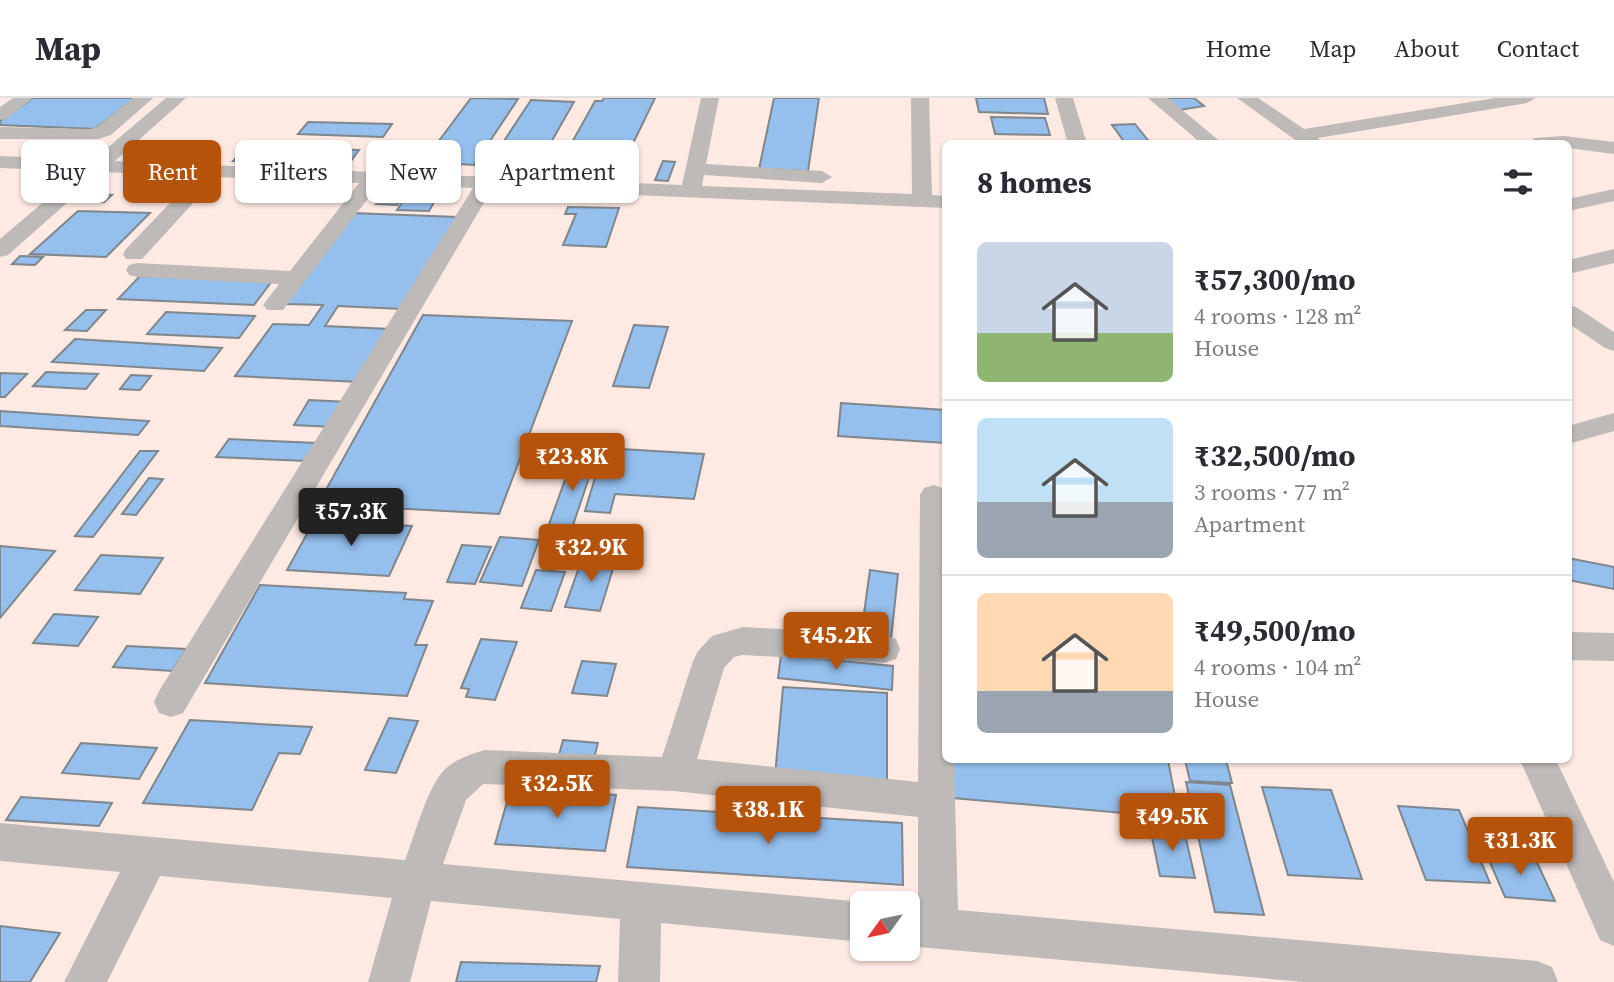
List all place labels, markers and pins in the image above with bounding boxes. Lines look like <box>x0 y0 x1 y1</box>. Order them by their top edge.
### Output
pin: ₹23.8K <box>515 434 629 493</box>
pin: ₹57.3K <box>294 489 408 548</box>
pin: ₹32.9K <box>534 524 648 584</box>
pin: ₹45.2K <box>779 612 893 672</box>
pin: ₹32.5K <box>500 760 614 820</box>
pin: ₹38.1K <box>711 786 825 846</box>
pin: ₹49.5K <box>1115 794 1229 853</box>
pin: ₹31.3K <box>1463 818 1577 877</box>

